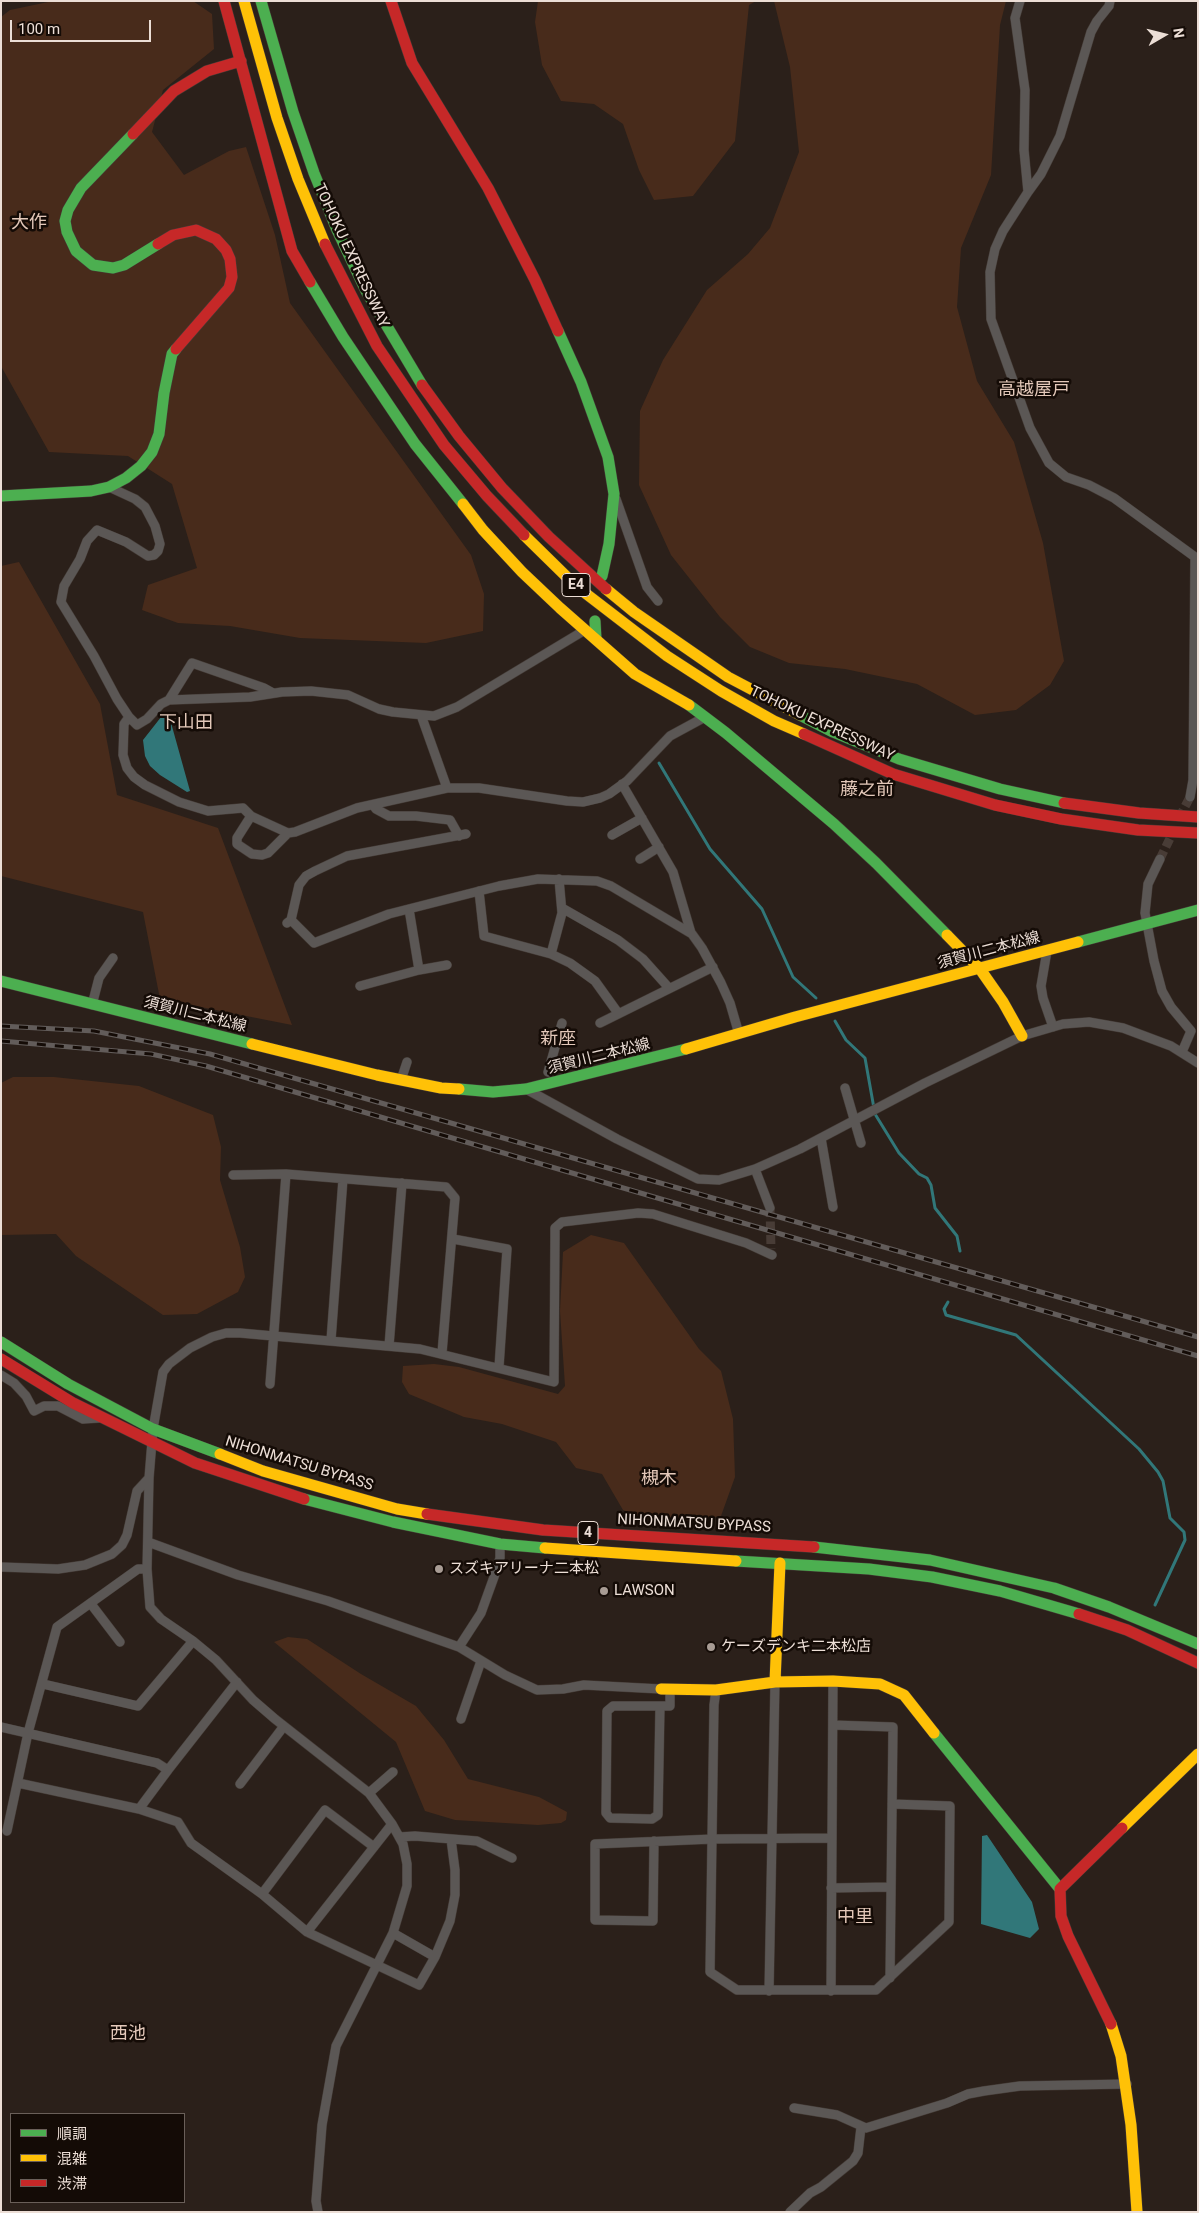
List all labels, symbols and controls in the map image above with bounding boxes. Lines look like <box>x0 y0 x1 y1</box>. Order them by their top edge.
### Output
scale bar <box>12 10 154 42</box>
north arrow <box>1139 10 1189 60</box>
text: 100 m <box>18 20 60 38</box>
text: N <box>1170 27 1187 39</box>
street label: TOHOKU EXPRESSWAY <box>310 181 392 331</box>
district label: 大作 <box>11 212 47 234</box>
district label: 高越屋戸 <box>998 379 1070 401</box>
road number: E4 <box>562 574 590 596</box>
street label: TOHOKU EXPRESSWAY <box>747 683 897 765</box>
district label: 下山田 <box>159 712 213 734</box>
district label: 藤之前 <box>840 779 894 801</box>
street label: 須賀川二本松線 <box>936 929 1042 973</box>
street label: 須賀川二本松線 <box>142 994 248 1036</box>
district label: 新座 <box>540 1028 576 1050</box>
street label: 須賀川二本松線 <box>546 1036 652 1078</box>
street label: NIHONMATSU BYPASS <box>223 1433 375 1495</box>
district label: 槻木 <box>641 1468 677 1490</box>
street label: NIHONMATSU BYPASS <box>617 1511 771 1537</box>
road number: 4 <box>578 1522 598 1545</box>
place label: スズキアリーナ二本松 <box>449 1560 599 1578</box>
marker: スズキアリーナ二本松 <box>433 1563 445 1575</box>
place label: LAWSON <box>614 1582 675 1600</box>
marker: LAWSON <box>598 1585 610 1597</box>
place label: ケーズデンキ二本松店 <box>721 1638 871 1656</box>
marker: ケーズデンキ二本松店 <box>705 1641 717 1653</box>
district label: 中里 <box>837 1906 873 1928</box>
district label: 西池 <box>110 2023 146 2045</box>
legend <box>10 2113 185 2203</box>
text: 順調 <box>57 2125 87 2143</box>
text: 混雑 <box>57 2150 87 2168</box>
text: 渋滞 <box>57 2175 87 2193</box>

